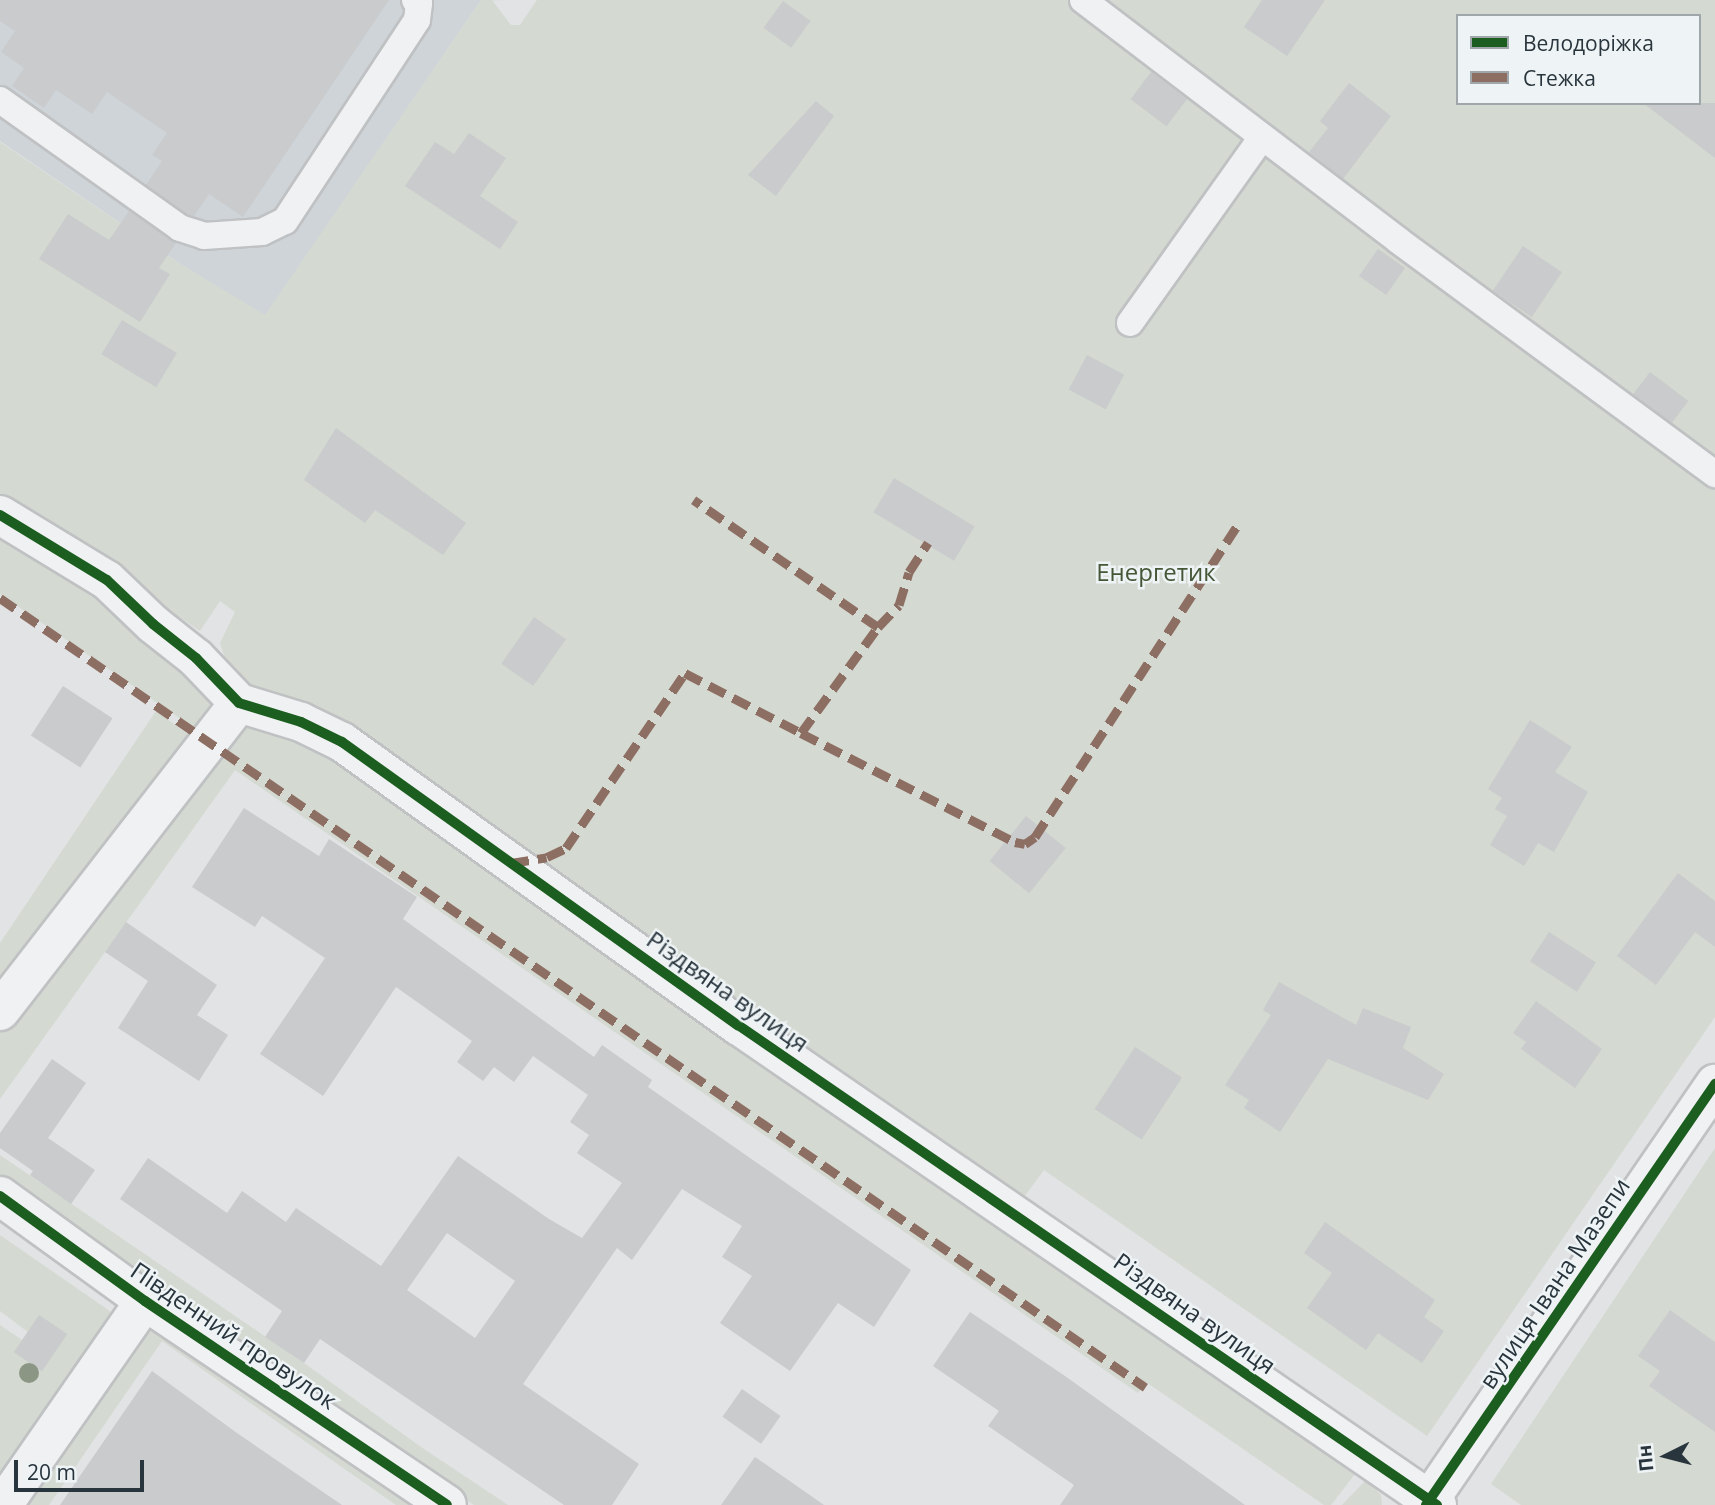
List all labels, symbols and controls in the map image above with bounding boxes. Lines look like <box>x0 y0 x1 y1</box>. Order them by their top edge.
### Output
legend <box>1456 14 1701 105</box>
text: Велодоріжка <box>1523 29 1654 57</box>
text: Стежка <box>1523 64 1596 92</box>
park label: Енергетик <box>1096 558 1216 586</box>
street label: Різдвяна вулиця <box>642 924 814 1058</box>
street label: вулиця Івана Мазепи <box>1473 1172 1635 1394</box>
street label: Різдвяна вулиця <box>1109 1246 1281 1380</box>
street label: Південний провулок <box>126 1255 342 1415</box>
north arrow <box>1631 1421 1701 1491</box>
text: Пн <box>1631 1444 1659 1473</box>
scale bar <box>18 1446 147 1490</box>
text: 20 m <box>27 1458 76 1486</box>

